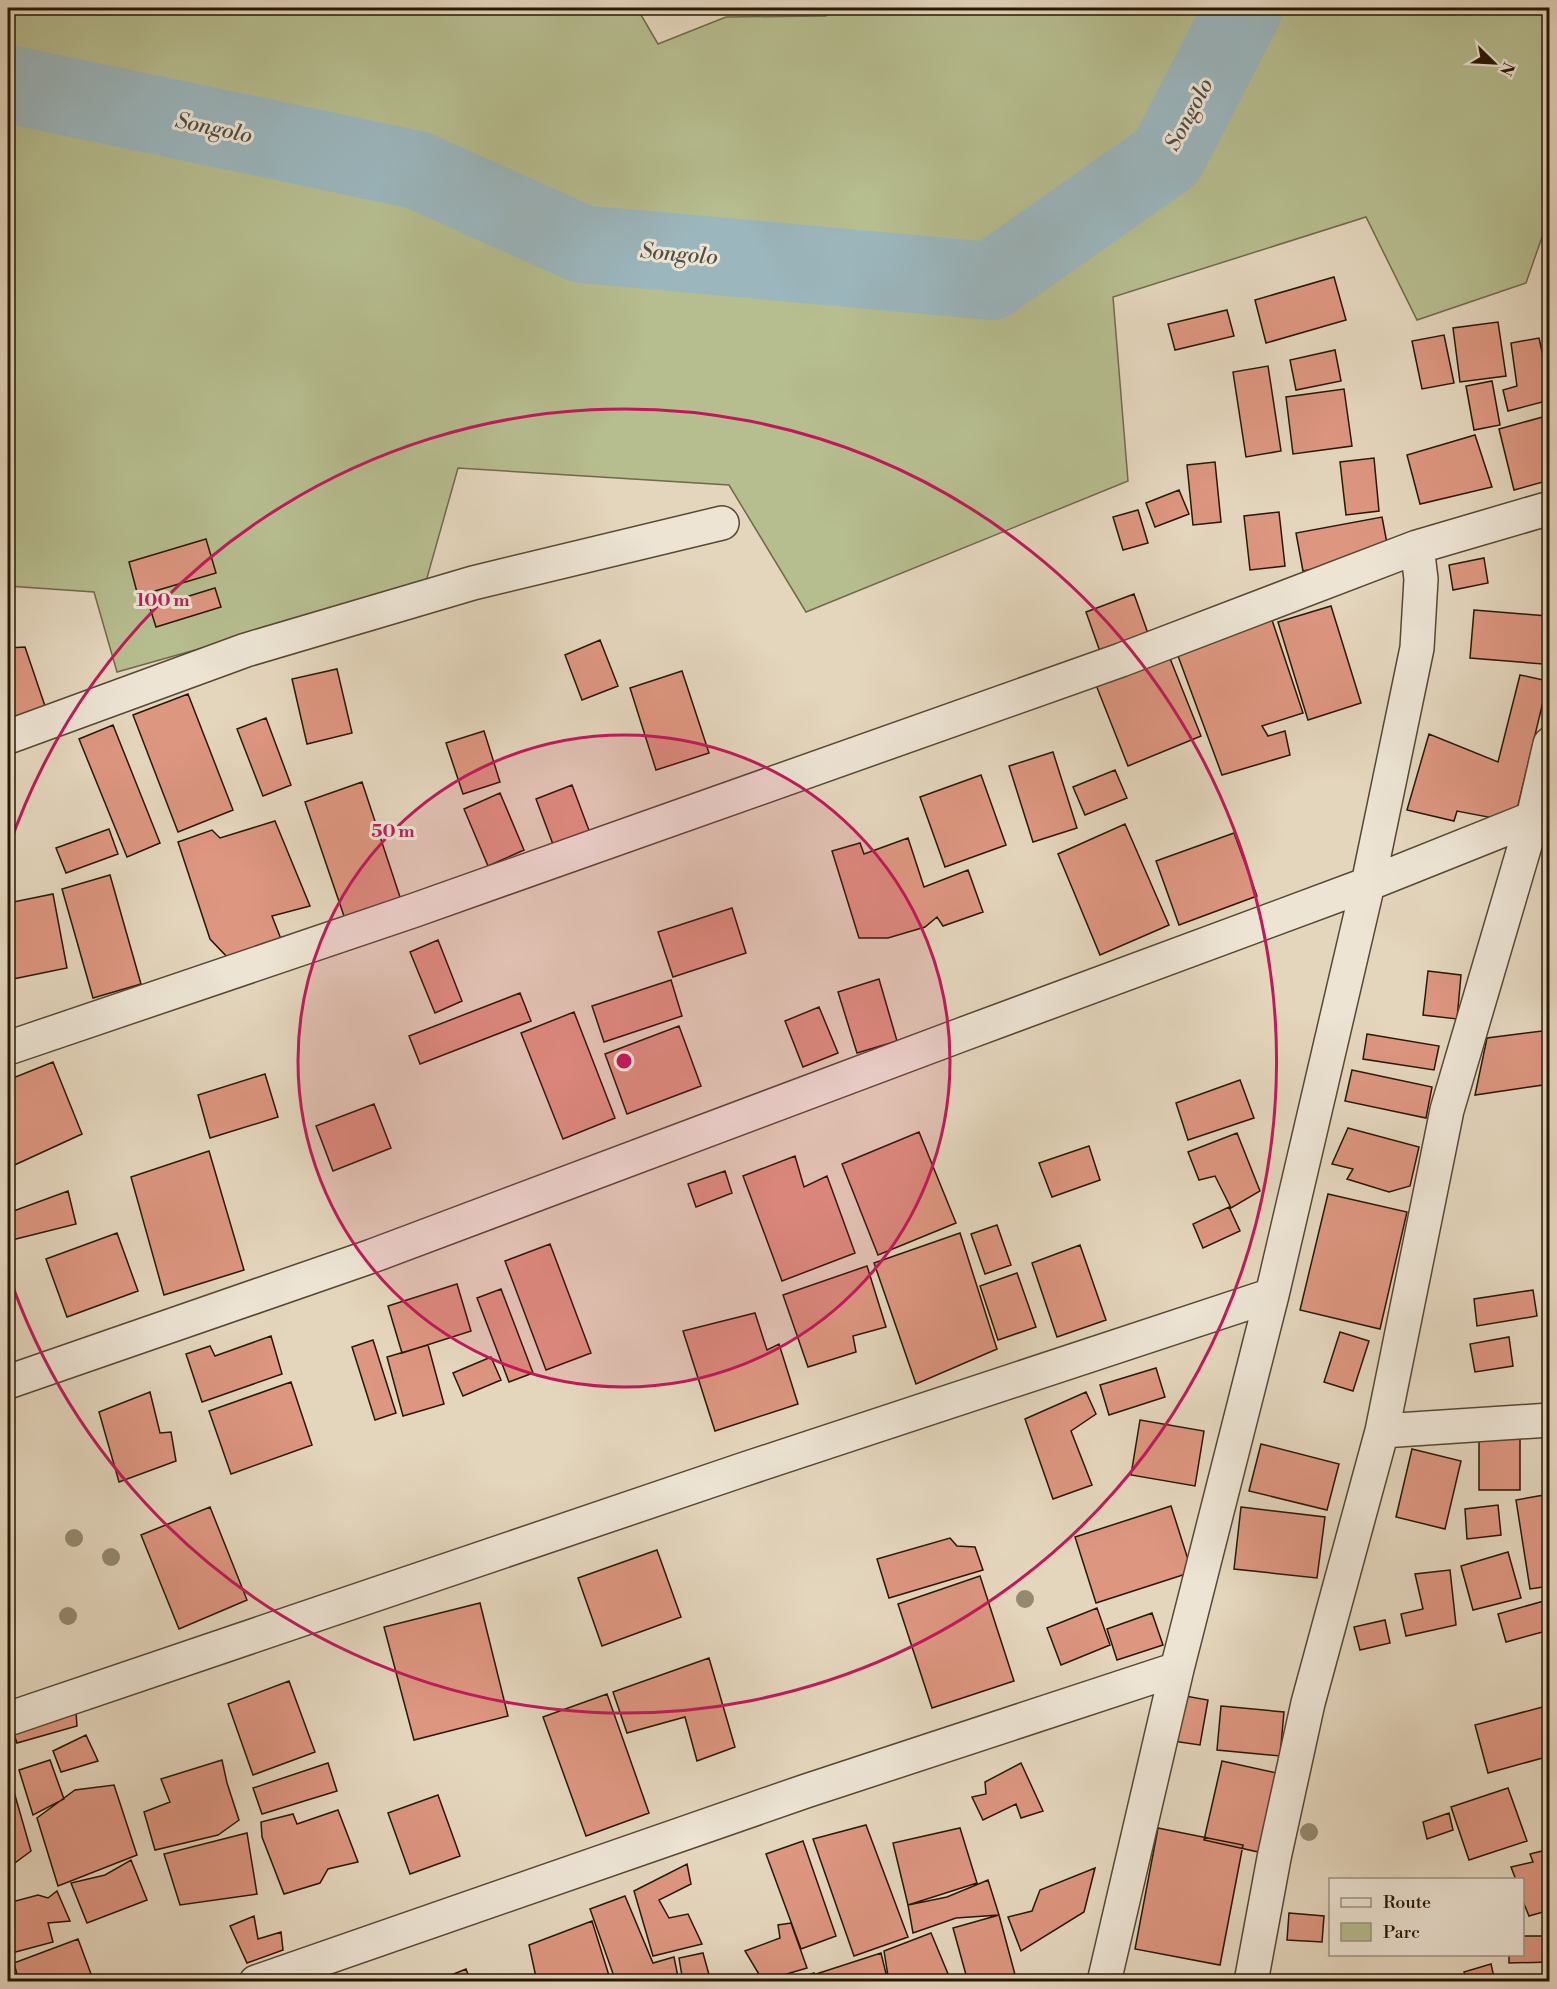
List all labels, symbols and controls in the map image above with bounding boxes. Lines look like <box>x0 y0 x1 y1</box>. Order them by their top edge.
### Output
north arrow <box>1464 33 1524 93</box>
text: N <box>1495 59 1518 79</box>
water label: Songolo <box>1159 74 1220 156</box>
water label: Songolo <box>173 107 255 150</box>
water label: Songolo <box>639 238 719 271</box>
text: 100 m <box>136 589 190 612</box>
text: 50 m <box>371 820 415 843</box>
centre of rings <box>614 1051 634 1071</box>
legend <box>1329 1878 1524 1956</box>
text: Route <box>1383 1891 1431 1914</box>
text: Parc <box>1383 1921 1420 1944</box>

